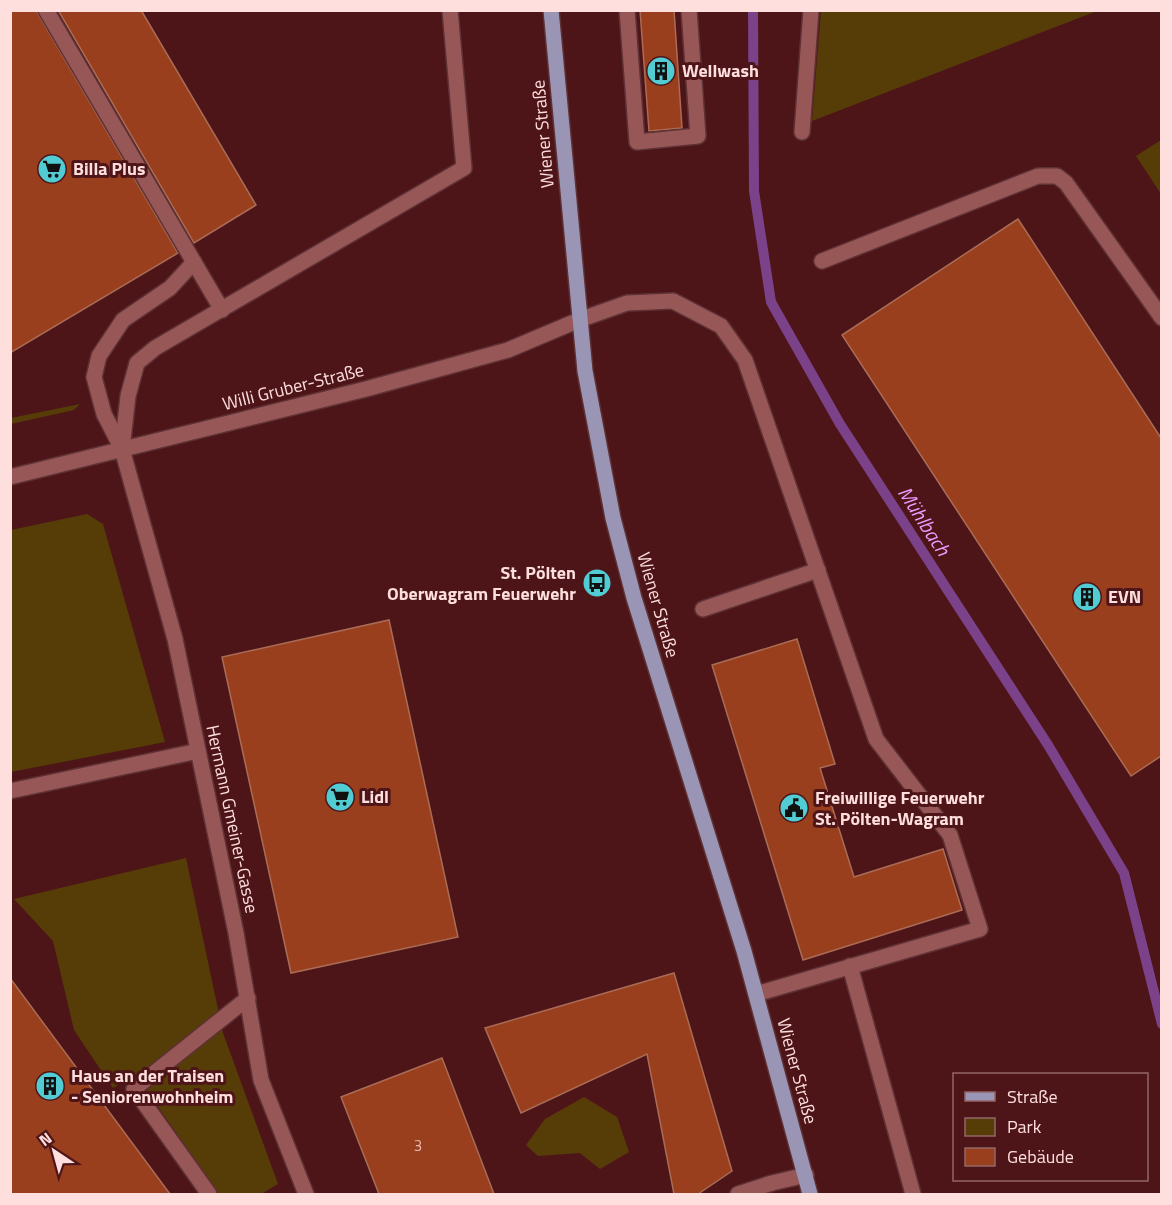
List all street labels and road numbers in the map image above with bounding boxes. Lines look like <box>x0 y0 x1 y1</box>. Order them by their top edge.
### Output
street label: Wiener Straße <box>524 79 561 189</box>
street label: Willi Gruber-Straße <box>219 356 366 417</box>
street label: Wiener Straße <box>631 549 686 661</box>
street label: Hermann Gmeiner-Gasse <box>199 722 266 916</box>
street label: Wiener Straße <box>770 1015 825 1127</box>

